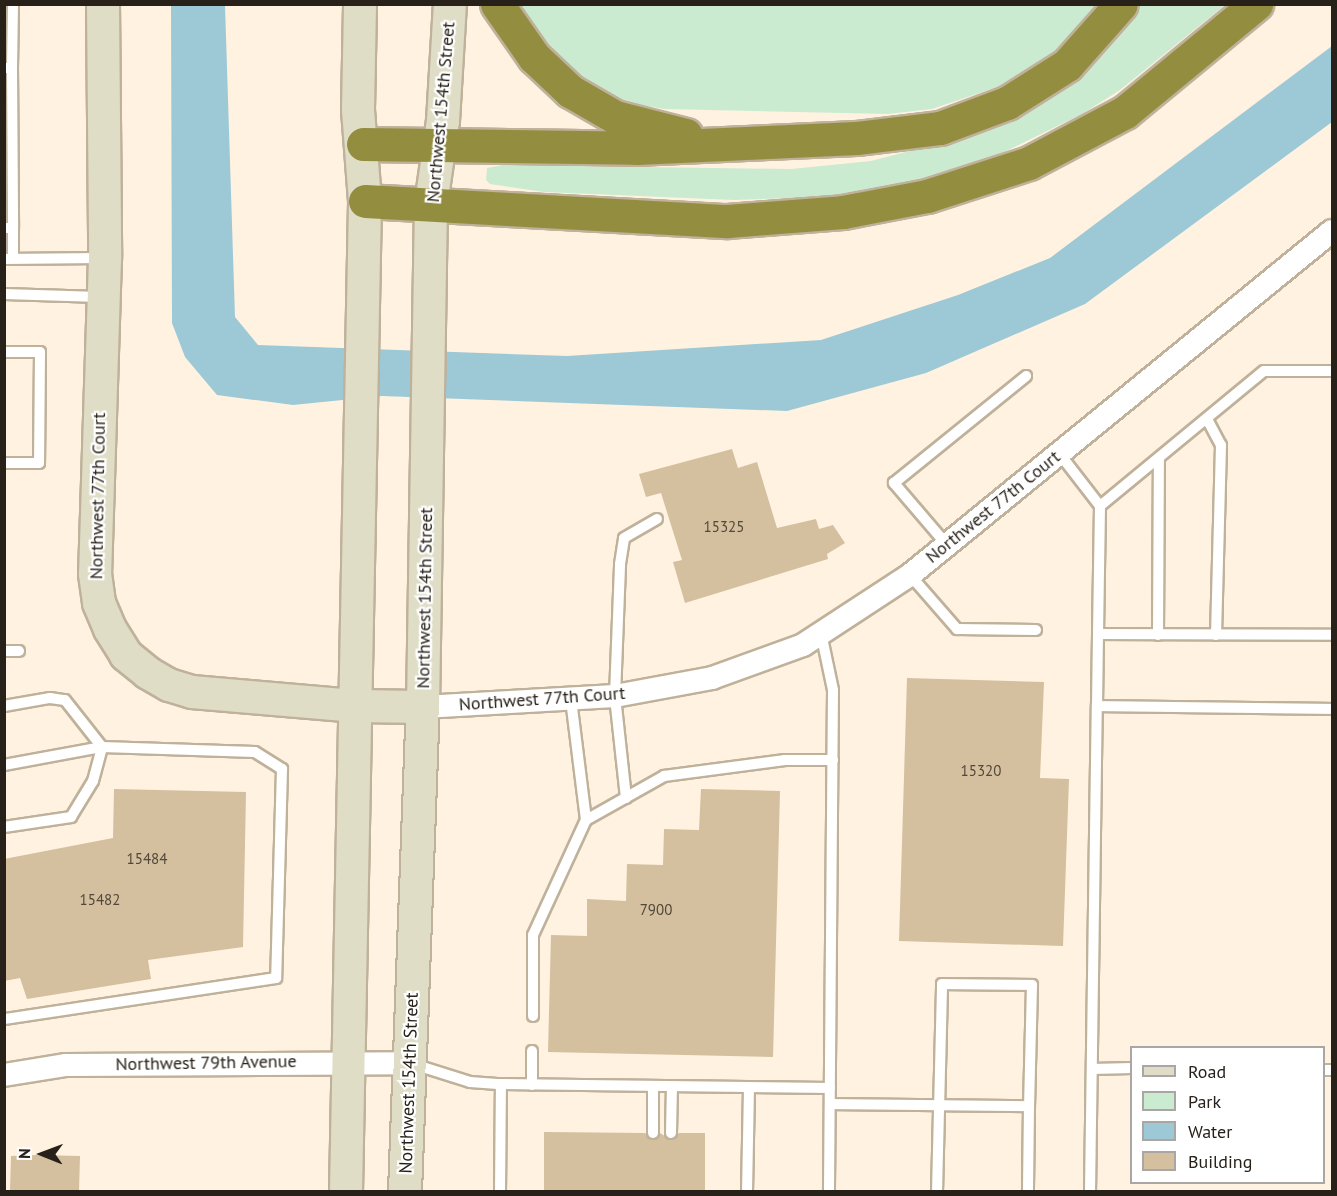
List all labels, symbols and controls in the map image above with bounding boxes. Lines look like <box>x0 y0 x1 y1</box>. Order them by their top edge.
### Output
street label: Northwest 154th Street <box>422 21 460 203</box>
street label: Northwest 77th Court <box>86 412 110 580</box>
street label: Northwest 77th Court <box>921 446 1065 568</box>
street label: Northwest 154th Street <box>413 507 437 689</box>
house number: 15325 <box>704 518 744 536</box>
street label: Northwest 77th Court <box>458 682 626 716</box>
house number: 15320 <box>961 762 1001 780</box>
house number: 15484 <box>127 850 167 868</box>
house number: 15482 <box>80 891 120 909</box>
house number: 7900 <box>640 901 672 919</box>
street label: Northwest 154th Street <box>395 992 423 1174</box>
legend <box>1130 1046 1325 1184</box>
street label: Northwest 79th Avenue <box>115 1051 297 1075</box>
text: Road <box>1188 1060 1226 1083</box>
text: Park <box>1188 1090 1221 1113</box>
text: Water <box>1188 1120 1232 1143</box>
north arrow <box>12 1124 72 1184</box>
text: N <box>14 1148 34 1159</box>
text: Building <box>1188 1150 1252 1173</box>

